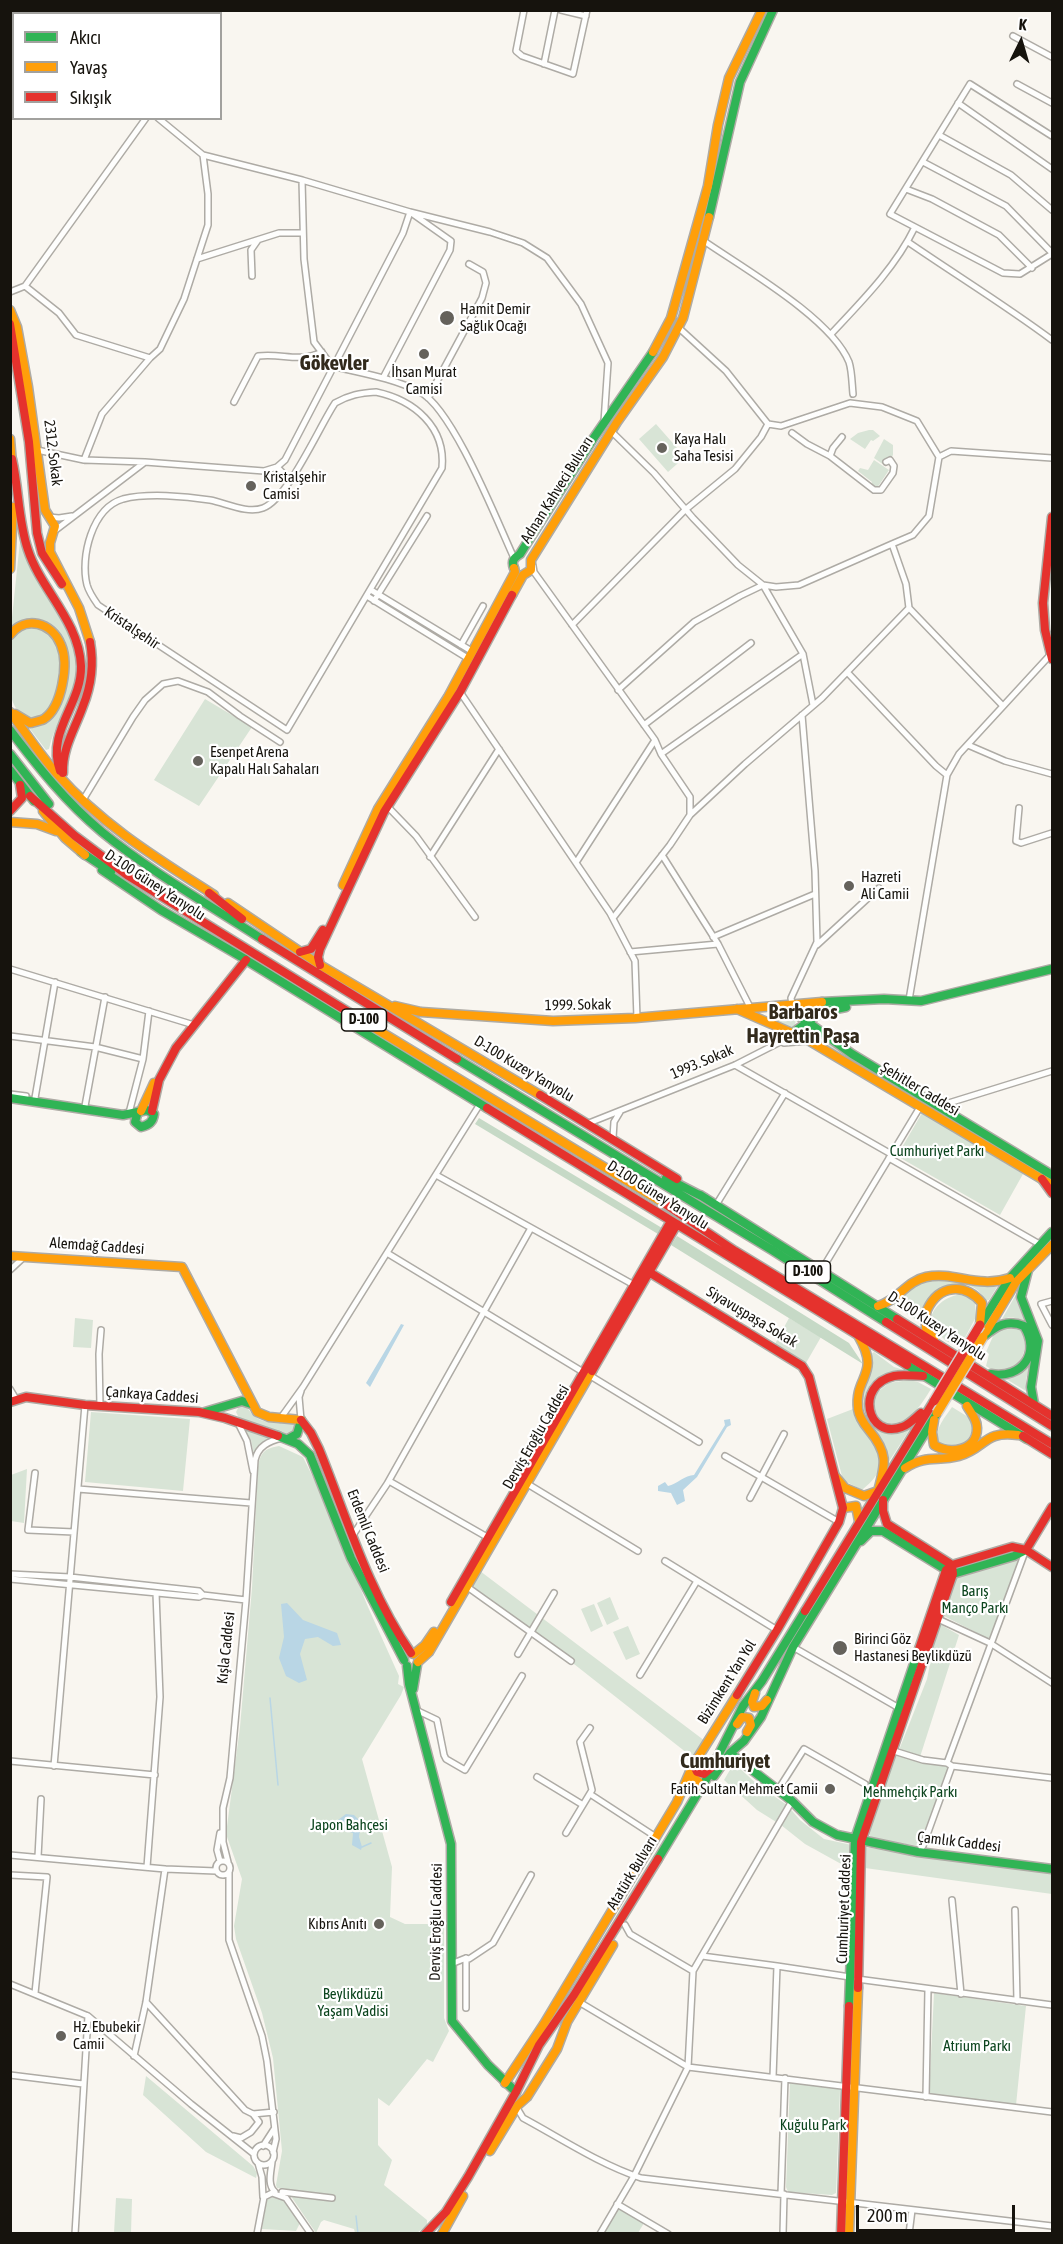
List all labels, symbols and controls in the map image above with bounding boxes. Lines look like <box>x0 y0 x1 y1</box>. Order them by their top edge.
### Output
legend <box>12 12 222 120</box>
north arrow <box>991 12 1051 72</box>
text: K <box>1018 15 1027 33</box>
text: Akıcı <box>70 27 101 48</box>
text: Yavaş <box>70 57 107 78</box>
text: Sıkışık <box>70 87 112 108</box>
place label: Hamit Demir Sağlık Ocağı <box>460 300 530 335</box>
marker: Hamit Demir Sağlık Ocağı <box>438 309 456 327</box>
marker: İhsan Murat Camisi <box>417 347 431 361</box>
district label: Gökevler <box>300 350 368 376</box>
place label: İhsan Murat Camisi <box>391 363 457 398</box>
street label: 2312. Sokak <box>40 419 66 487</box>
place label: Kaya Halı Saha Tesisi <box>674 430 734 465</box>
street label: Adnan Kahveci Bulvarı <box>517 433 597 547</box>
marker: Kaya Halı Saha Tesisi <box>655 441 669 455</box>
place label: Kristalşehir Camisi <box>263 468 326 503</box>
marker: Kristalşehir Camisi <box>244 479 258 493</box>
street label: Kristalşehir <box>101 603 163 653</box>
place label: Esenpet Arena Kapalı Halı Sahaları <box>210 743 319 778</box>
marker: Esenpet Arena Kapalı Halı Sahaları <box>191 754 205 768</box>
street label: D-100 Güney Yanyolu <box>101 846 209 924</box>
place label: Hazreti Ali Camii <box>861 868 909 903</box>
marker: Hazreti Ali Camii <box>842 879 856 893</box>
street label: 1999. Sokak <box>545 995 611 1015</box>
district label: Barbaros Hayrettin Paşa <box>746 999 860 1049</box>
road number: D-100 <box>342 1009 386 1031</box>
street label: D-100 Kuzey Yanyolu <box>471 1032 577 1106</box>
street label: 1993. Sokak <box>668 1041 736 1083</box>
street label: Şehitler Caddesi <box>877 1058 963 1120</box>
park label: Cumhuriyet Parkı <box>890 1142 984 1160</box>
street label: D-100 Güney Yanyolu <box>604 1157 712 1233</box>
street label: Alemdağ Caddesi <box>49 1234 145 1258</box>
road number: D-100 <box>786 1261 830 1283</box>
street label: Siyavuşpaşa Sokak <box>703 1283 801 1351</box>
street label: D-100 Kuzey Yanyolu <box>884 1288 990 1364</box>
street label: Derviş Eroğlu Caddesi <box>499 1382 573 1492</box>
street label: Çankaya Caddesi <box>105 1383 199 1407</box>
street label: Erdemli Caddesi <box>343 1487 393 1575</box>
park label: Barış Manço Parkı <box>941 1582 1009 1617</box>
street label: Kışla Caddesi <box>213 1611 239 1685</box>
place label: Birinci Göz Hastanesi Beylikdüzü <box>854 1630 972 1665</box>
street label: Bizimkent Yan Yol <box>694 1637 760 1727</box>
marker: Birinci Göz Hastanesi Beylikdüzü <box>831 1639 849 1657</box>
district label: Cumhuriyet <box>680 1748 770 1774</box>
place label: Fatih Sultan Mehmet Camii <box>670 1780 818 1798</box>
marker: Fatih Sultan Mehmet Camii <box>823 1782 837 1796</box>
park label: Mehmehçik Parkı <box>863 1783 957 1801</box>
park label: Japon Bahçesi <box>310 1816 388 1834</box>
street label: Çamlık Caddesi <box>916 1828 1002 1856</box>
street label: Atatürk Bulvarı <box>603 1833 661 1913</box>
street label: Cumhuriyet Caddesi <box>833 1854 855 1964</box>
street label: Derviş Eroğlu Caddesi <box>426 1863 446 1981</box>
place label: Kıbrıs Anıtı <box>308 1915 367 1933</box>
marker: Kıbrıs Anıtı <box>372 1917 386 1931</box>
park label: Beylikdüzü Yaşam Vadisi <box>317 1985 389 2020</box>
place label: Hz. Ebubekir Camii <box>73 2018 141 2053</box>
marker: Hz. Ebubekir Camii <box>54 2029 68 2043</box>
park label: Atrium Parkı <box>943 2037 1011 2055</box>
park label: Kuğulu Park <box>780 2116 846 2134</box>
scale bar <box>859 2193 1018 2231</box>
text: 200 m <box>867 2205 908 2226</box>

